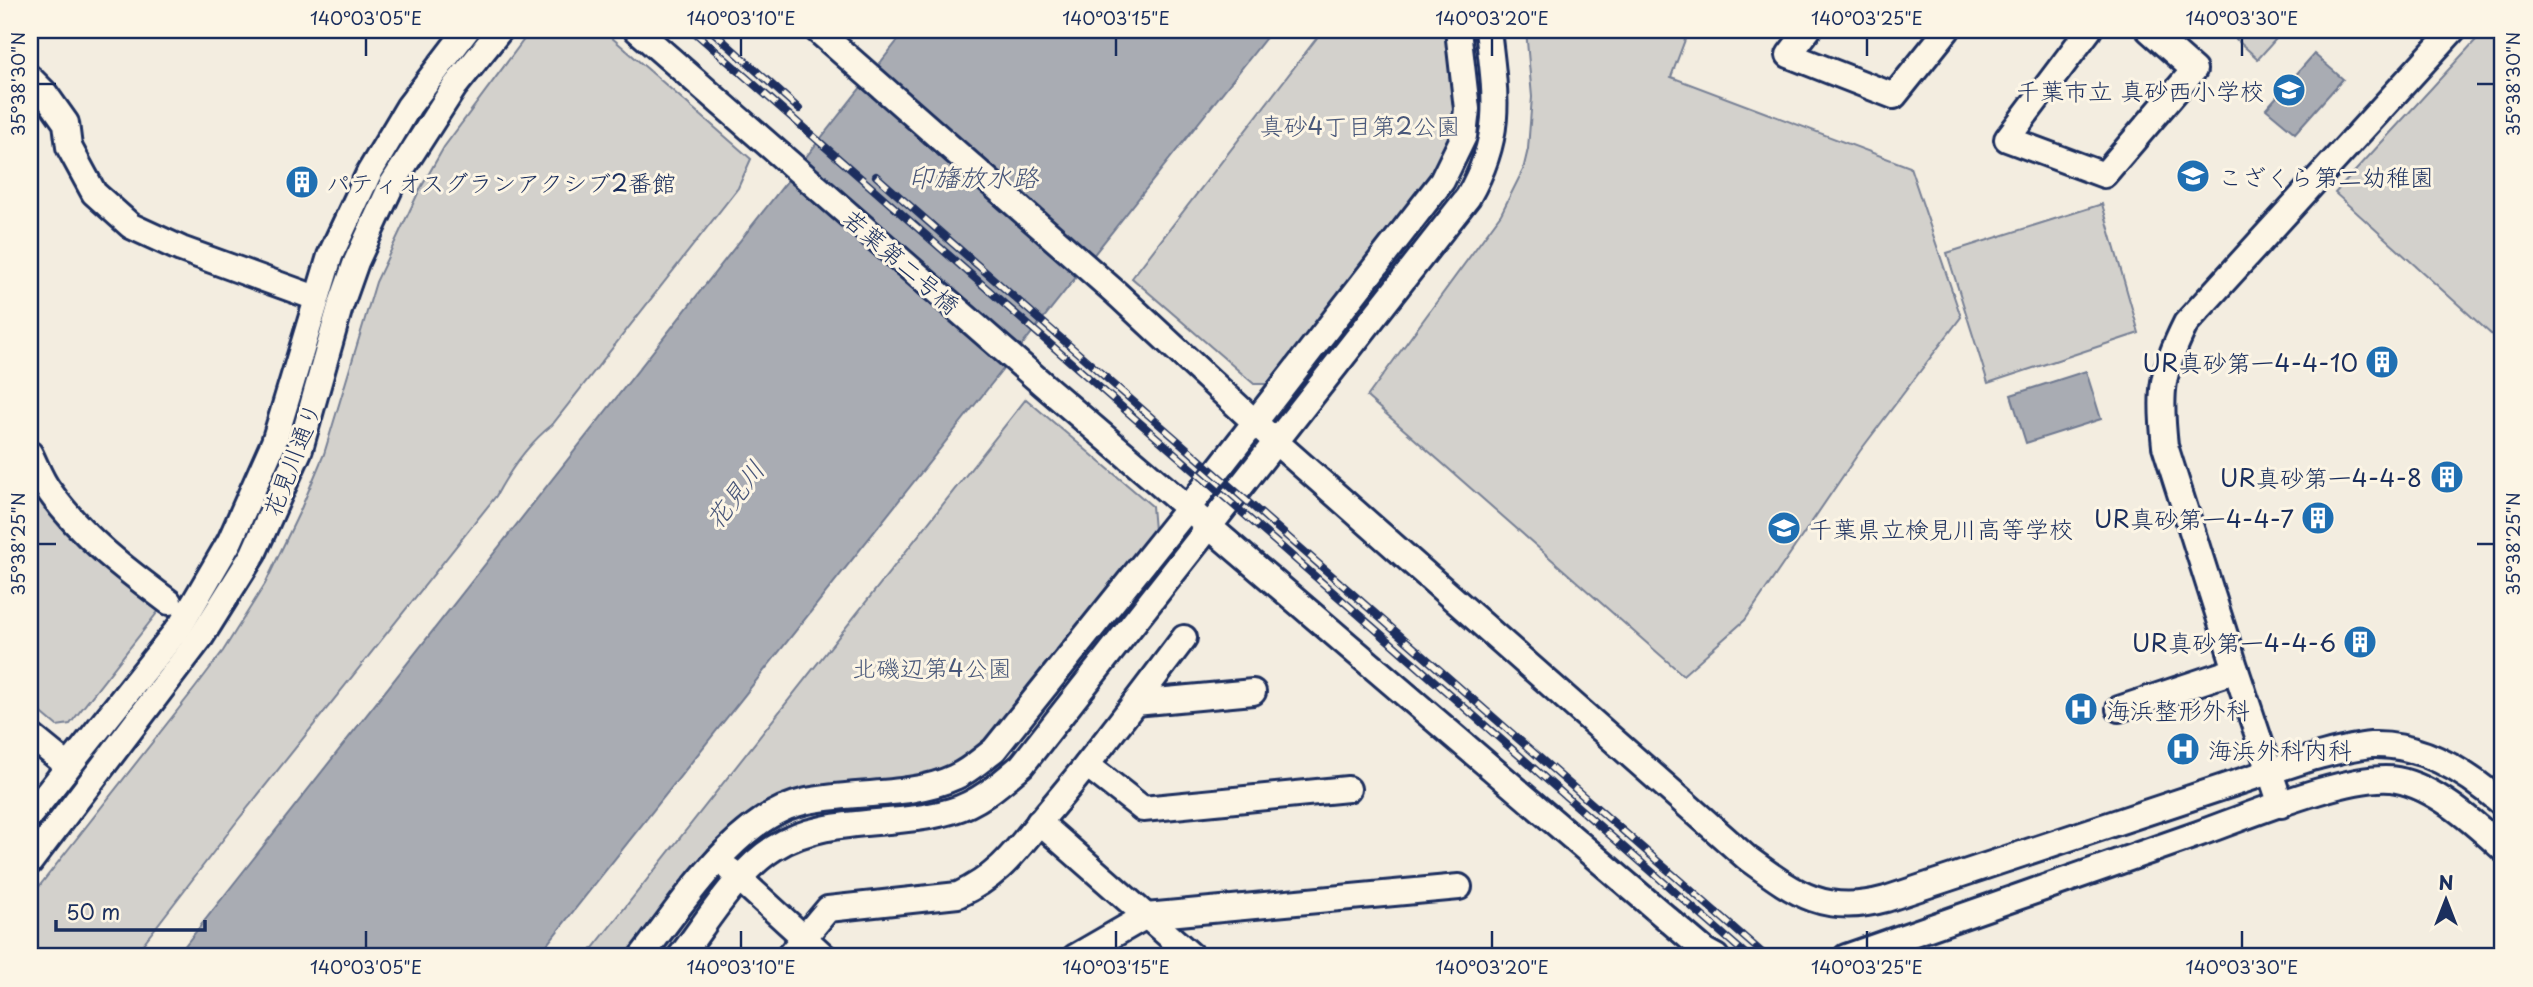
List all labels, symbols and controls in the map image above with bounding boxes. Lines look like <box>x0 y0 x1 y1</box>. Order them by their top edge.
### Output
text: 140°03'05"E <box>310 4 422 31</box>
text: 140°03'10"E <box>687 4 795 31</box>
text: 140°03'15"E <box>1062 4 1170 31</box>
text: 140°03'20"E <box>1435 4 1549 31</box>
text: 140°03'25"E <box>1811 4 1923 31</box>
text: 140°03'30"E <box>2186 4 2298 31</box>
text: 35°38'30"N <box>4 32 31 136</box>
text: 35°38'30"N <box>2499 32 2526 136</box>
school or university icon: 千葉市立 真砂西小学校 <box>2270 71 2308 109</box>
place label: 千葉市立 真砂西小学校 <box>2016 72 2264 108</box>
park label: 真砂4丁目第2公園 <box>1260 107 1460 143</box>
water label: 印旛放水路 <box>908 157 1040 196</box>
school or university icon: こざくら第二幼稚園 <box>2174 157 2212 195</box>
place label: こざくら第二幼稚園 <box>2218 158 2434 194</box>
building icon: パティオスグランアクシブ2番館 <box>283 163 321 201</box>
place label: パティオスグランアクシブ2番館 <box>326 164 676 200</box>
street label: 若葉第二号橋 <box>836 200 968 322</box>
building icon: UR真砂第一4-4-10 <box>2363 343 2401 381</box>
place label: UR真砂第一4-4-10 <box>2142 344 2358 380</box>
street label: 花見川通り <box>253 397 329 521</box>
water label: 花見川 <box>695 451 773 537</box>
building icon: UR真砂第一4-4-8 <box>2428 458 2466 496</box>
place label: UR真砂第一4-4-8 <box>2220 459 2422 495</box>
text: 35°38'25"N <box>4 492 31 596</box>
text: 35°38'25"N <box>2499 492 2526 596</box>
building icon: UR真砂第一4-4-7 <box>2299 499 2337 537</box>
place label: UR真砂第一4-4-7 <box>2094 500 2294 536</box>
school or university icon: 千葉県立検見川高等学校 <box>1765 509 1803 547</box>
place label: 千葉県立検見川高等学校 <box>1809 510 2073 546</box>
building icon: UR真砂第一4-4-6 <box>2341 623 2379 661</box>
place label: UR真砂第一4-4-6 <box>2132 624 2336 660</box>
park label: 北磯辺第4公園 <box>852 649 1012 685</box>
hospital icon: 海浜整形外科 <box>2062 690 2100 728</box>
place label: 海浜整形外科 <box>2106 691 2250 727</box>
hospital icon: 海浜外科内科 <box>2164 730 2202 768</box>
place label: 海浜外科内科 <box>2208 731 2352 767</box>
north arrow <box>2410 864 2480 934</box>
text: N <box>2438 868 2454 896</box>
scale bar <box>56 889 205 933</box>
text: 50 m <box>66 895 120 927</box>
text: 140°03'05"E <box>310 953 422 980</box>
text: 140°03'10"E <box>687 953 795 980</box>
text: 140°03'15"E <box>1062 953 1170 980</box>
text: 140°03'20"E <box>1435 953 1549 980</box>
text: 140°03'25"E <box>1811 953 1923 980</box>
text: 140°03'30"E <box>2186 953 2298 980</box>

